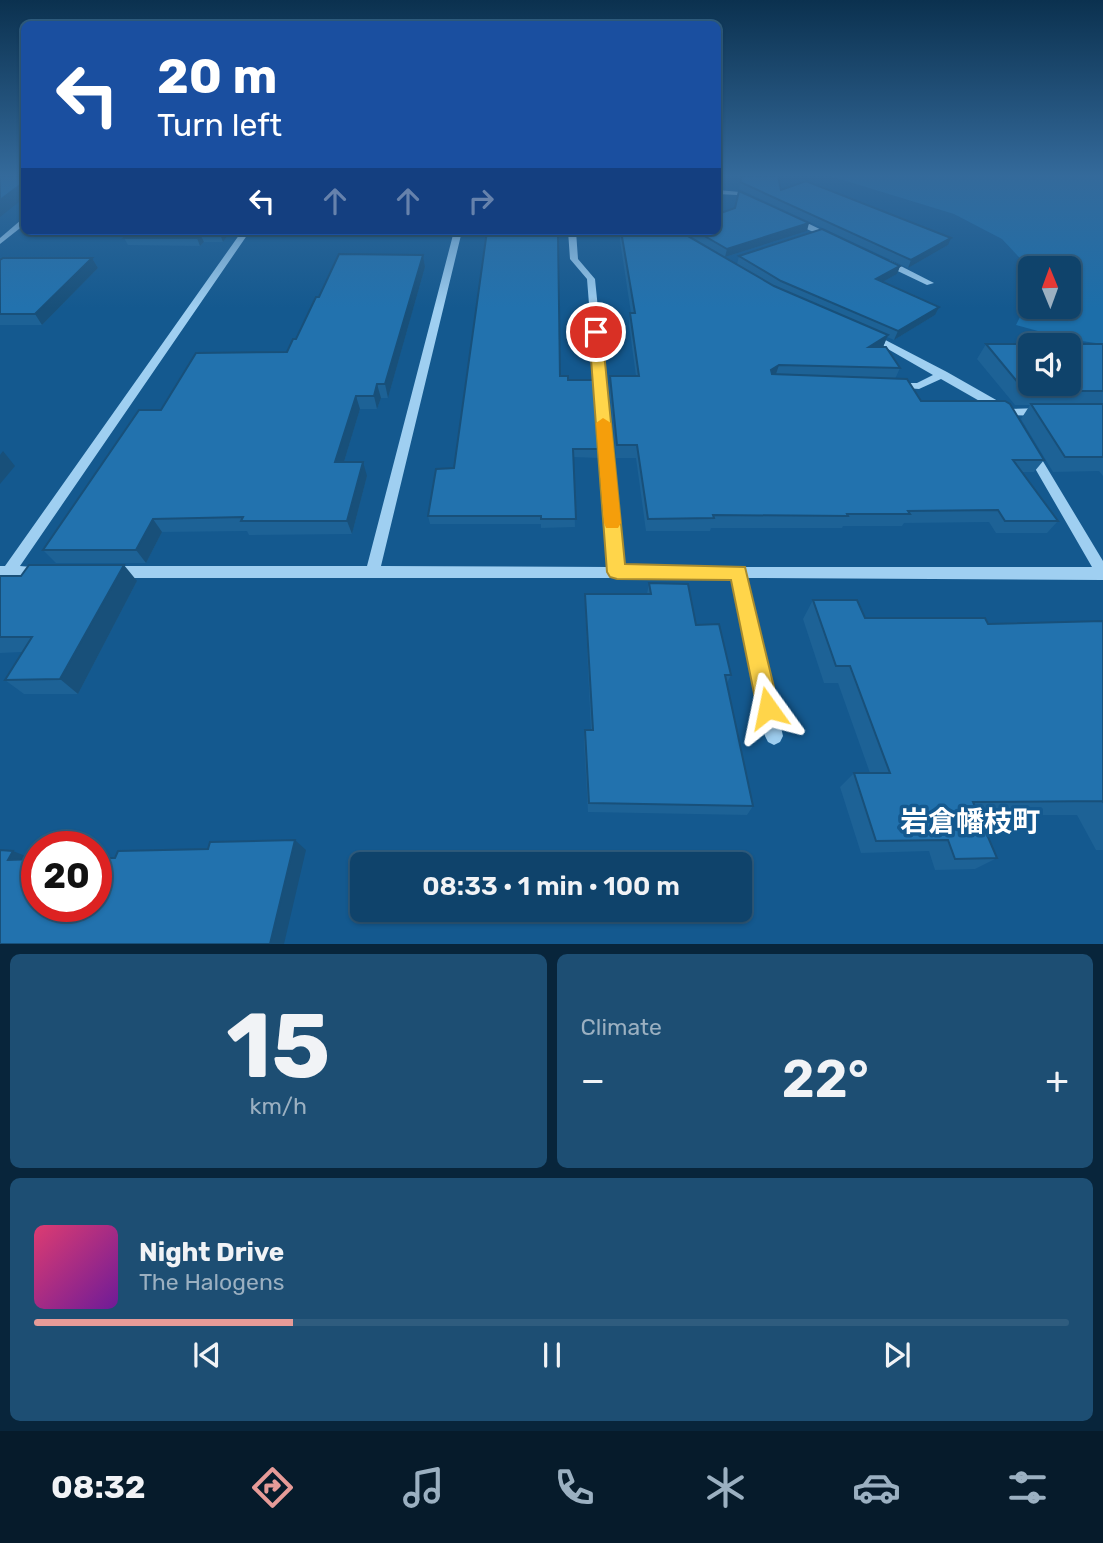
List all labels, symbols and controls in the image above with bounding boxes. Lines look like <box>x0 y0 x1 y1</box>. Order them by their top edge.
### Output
text: 20 m <box>157 47 278 105</box>
icon: left <box>42 49 133 140</box>
text: Turn left <box>157 106 282 144</box>
icon: left <box>243 182 281 220</box>
icon: ahead <box>316 182 354 220</box>
icon: ahead <box>389 182 427 220</box>
icon: right <box>462 182 500 220</box>
north arrow <box>1018 256 1082 318</box>
map controls <box>1018 256 1081 396</box>
pin <box>566 302 626 362</box>
icon: arrive <box>577 313 615 351</box>
button: sound <box>1018 333 1081 396</box>
position arrow <box>731 671 805 745</box>
district label: 岩倉幡枝町 <box>900 805 1040 838</box>
speed limit sign: 20 <box>21 831 112 922</box>
text: 08:33 · 1 min · 100 m <box>422 871 680 902</box>
text: 15 <box>226 992 330 1100</box>
text: Climate <box>581 1013 662 1041</box>
text: 22° <box>782 1048 869 1110</box>
text: − <box>581 1057 605 1103</box>
text: + <box>1045 1057 1069 1103</box>
text: km/h <box>250 1092 307 1120</box>
text: Night Drive <box>139 1237 284 1268</box>
text: The Halogens <box>139 1268 285 1296</box>
icon: previous <box>188 1336 226 1374</box>
icon: pause <box>533 1336 571 1374</box>
icon: next <box>878 1336 916 1374</box>
icon: directions <box>248 1463 297 1512</box>
icon: music <box>399 1463 448 1512</box>
icon: phone <box>550 1463 599 1512</box>
icon: climate <box>701 1463 750 1512</box>
icon: car <box>852 1463 901 1512</box>
icon: filters <box>1003 1463 1052 1512</box>
text: 08:32 <box>51 1468 146 1506</box>

